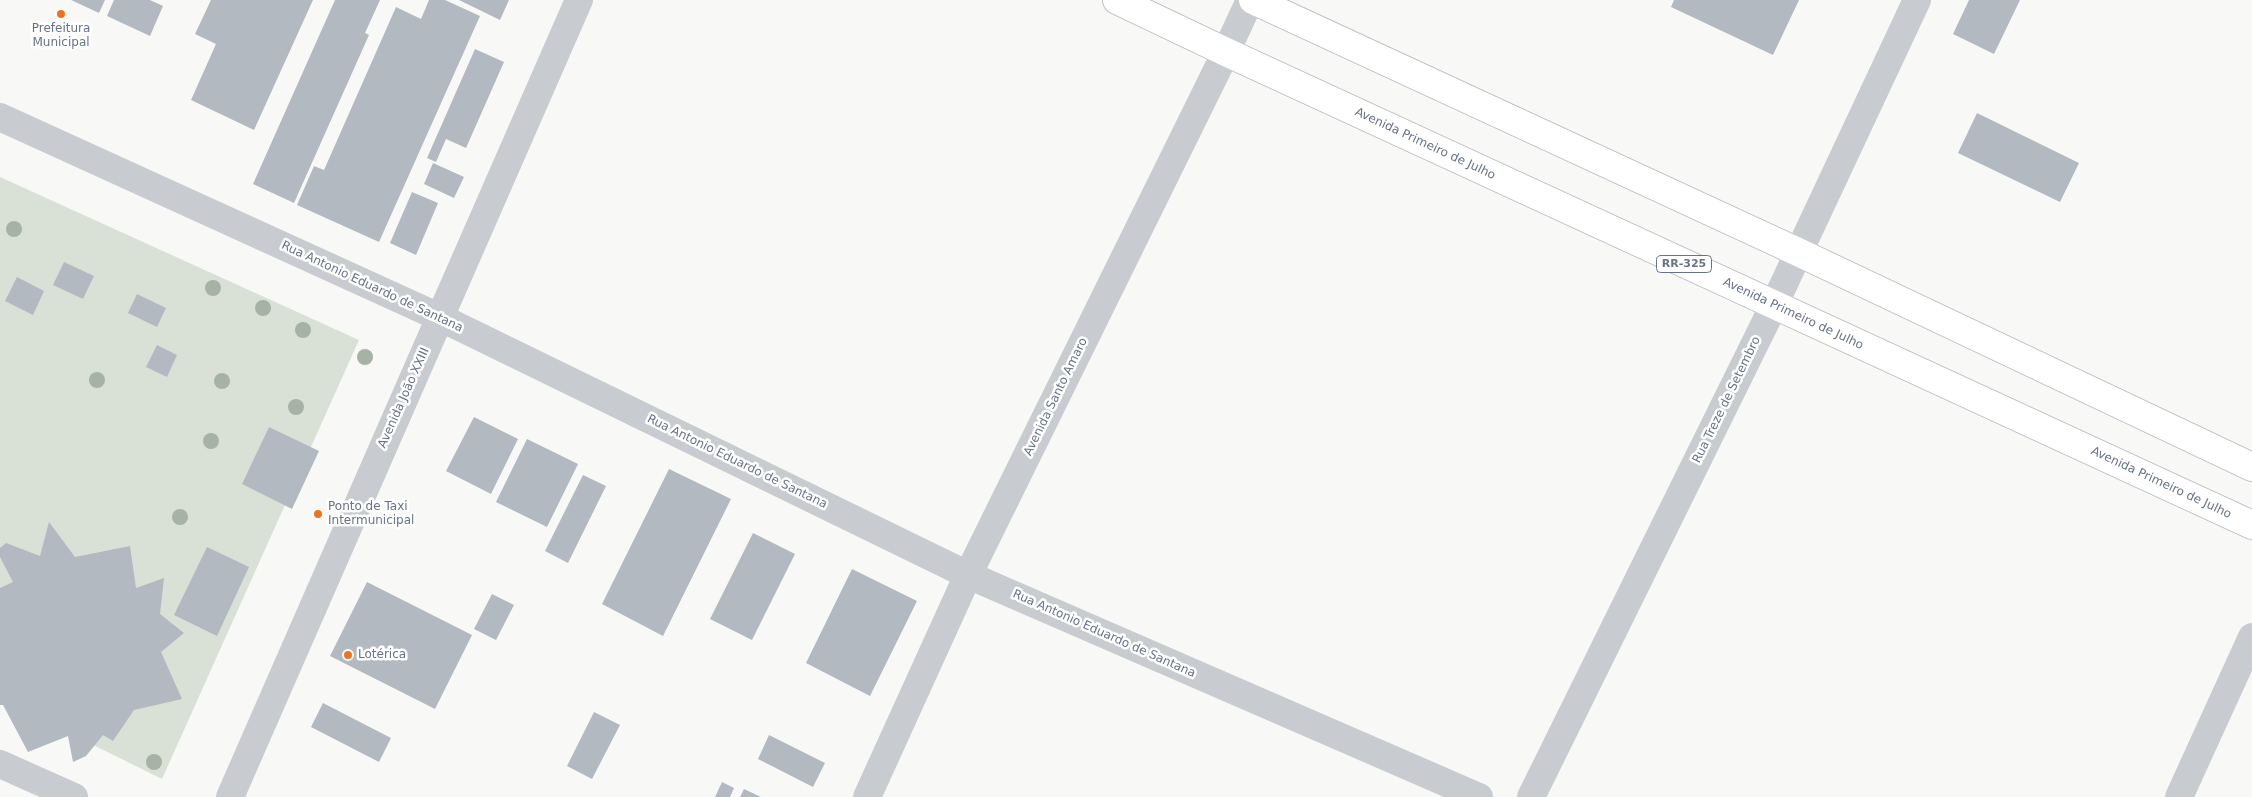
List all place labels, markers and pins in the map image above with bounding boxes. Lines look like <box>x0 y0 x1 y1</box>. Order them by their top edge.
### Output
marker: Prefeitura Municipal <box>55 8 67 20</box>
place label: Prefeitura Municipal <box>32 22 90 50</box>
place label: Ponto de Taxi Intermunicipal <box>328 500 414 528</box>
marker: Ponto de Taxi Intermunicipal <box>312 508 324 520</box>
place label: Lotérica <box>358 648 406 662</box>
marker: Lotérica <box>342 649 354 661</box>

